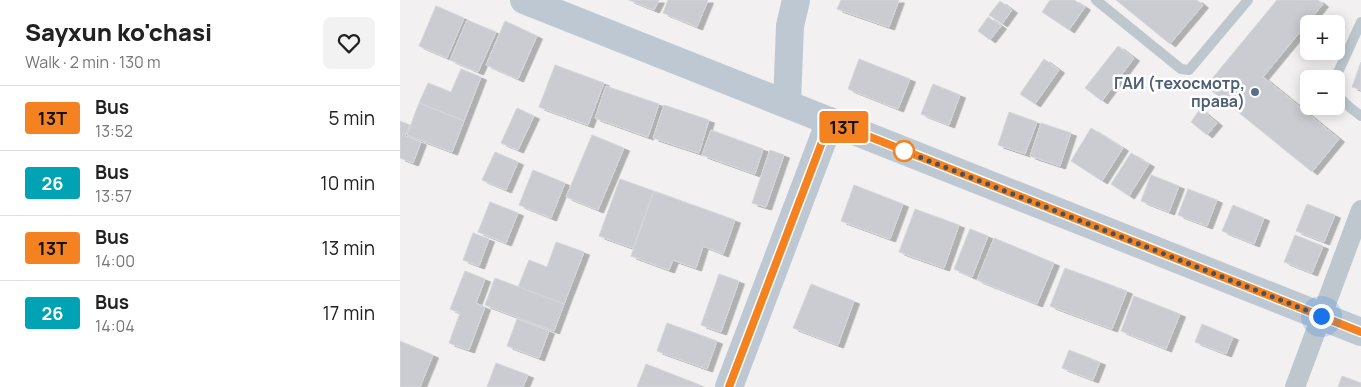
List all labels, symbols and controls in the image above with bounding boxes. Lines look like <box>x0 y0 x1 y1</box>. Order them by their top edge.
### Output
text: Sayxun ko'chasi <box>25 15 212 48</box>
map controls <box>1300 15 1345 115</box>
button: + <box>1300 15 1345 60</box>
button: heart <box>323 17 375 69</box>
text: Walk · 2 min · 130 m <box>25 51 161 73</box>
button: − <box>1300 70 1345 115</box>
place label: ГАИ (техосмотр, права) <box>1114 72 1245 112</box>
marker: ГАИ (техосмотр, права) <box>1249 86 1261 98</box>
text: Bus <box>95 94 129 120</box>
text: 5 min <box>328 105 375 131</box>
text: 13Т <box>38 106 67 130</box>
line badge: 13Т <box>815 111 873 143</box>
text: 13Т <box>829 115 859 139</box>
text: 13:52 <box>95 120 133 142</box>
unlabelled marker <box>893 140 915 162</box>
text: Bus <box>95 159 129 185</box>
text: 10 min <box>320 170 375 196</box>
text: 26 <box>42 171 63 195</box>
text: 13:57 <box>95 185 132 207</box>
text: Bus <box>95 224 129 250</box>
text: 13 min <box>321 235 375 261</box>
text: 13Т <box>38 236 67 260</box>
text: 14:00 <box>95 250 135 272</box>
text: Bus <box>95 289 129 315</box>
text: 17 min <box>322 300 375 326</box>
text: 26 <box>42 301 63 325</box>
your location <box>1309 304 1334 329</box>
text: 14:04 <box>95 315 135 337</box>

